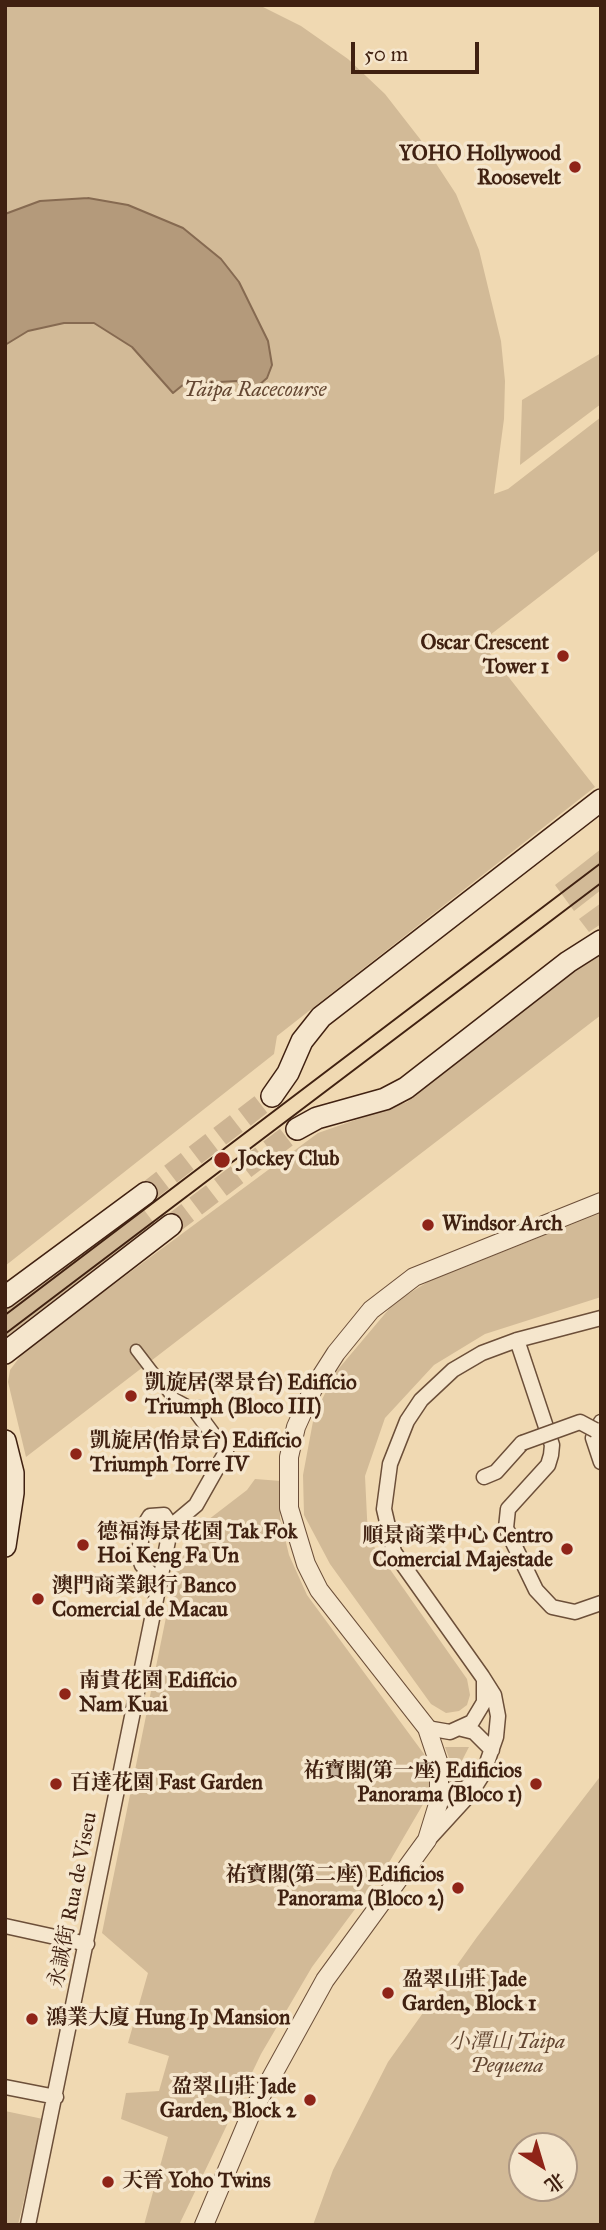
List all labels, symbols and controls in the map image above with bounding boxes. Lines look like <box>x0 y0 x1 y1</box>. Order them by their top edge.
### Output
scale bar <box>354 28 482 72</box>
text: 50 m <box>364 41 408 67</box>
place label: YOHO Hollywood Roosevelt <box>399 142 561 192</box>
marker: YOHO Hollywood Roosevelt <box>567 159 583 175</box>
park label: Taipa Racecourse <box>184 378 326 404</box>
place label: Oscar Crescent Tower 1 <box>420 631 549 681</box>
marker: Oscar Crescent Tower 1 <box>555 648 571 664</box>
place label: Jockey Club <box>238 1147 339 1173</box>
marker: Jockey Club <box>212 1150 232 1170</box>
place label: Windsor Arch <box>442 1212 563 1238</box>
marker: Windsor Arch <box>420 1217 436 1233</box>
place label: 凱旋居(翠景台) Edifício Triumph (Bloco III) <box>145 1371 357 1421</box>
marker: 凱旋居(翠景台) Edifício Triumph (Bloco III) <box>123 1388 139 1404</box>
place label: 凱旋居(怡景台) Edifício Triumph Torre IV <box>90 1429 302 1479</box>
marker: 凱旋居(怡景台) Edifício Triumph Torre IV <box>68 1446 84 1462</box>
place label: 德福海景花園 Tak Fok Hoi Keng Fa Un <box>97 1520 297 1570</box>
place label: 順景商業中心 Centro Comercial Majestade <box>362 1524 553 1574</box>
marker: 德福海景花園 Tak Fok Hoi Keng Fa Un <box>75 1537 91 1553</box>
marker: 順景商業中心 Centro Comercial Majestade <box>559 1541 575 1557</box>
place label: 澳門商業銀行 Banco Comercial de Macau <box>52 1574 236 1624</box>
marker: 澳門商業銀行 Banco Comercial de Macau <box>30 1591 46 1607</box>
place label: 南貴花園 Edifício Nam Kuai <box>79 1669 237 1719</box>
marker: 南貴花園 Edifício Nam Kuai <box>57 1686 73 1702</box>
place label: 祐寶閣(第一座) Edificios Panorama (Bloco 1) <box>303 1759 522 1809</box>
place label: 百達花園 Fast Garden <box>70 1771 263 1797</box>
marker: 百達花園 Fast Garden <box>48 1776 64 1792</box>
marker: 祐寶閣(第一座) Edificios Panorama (Bloco 1) <box>528 1776 544 1792</box>
street label: 永誠街 Rua de Viseu <box>45 1810 103 1990</box>
place label: 祐寶閣(第二座) Edificios Panorama (Bloco 2) <box>225 1863 444 1913</box>
marker: 祐寶閣(第二座) Edificios Panorama (Bloco 2) <box>450 1880 466 1896</box>
place label: 盈翠山莊 Jade Garden, Block 1 <box>402 1968 536 2018</box>
marker: 盈翠山莊 Jade Garden, Block 1 <box>380 1985 396 2001</box>
place label: 鴻業大廈 Hung Ip Mansion <box>46 2006 290 2032</box>
marker: 鴻業大廈 Hung Ip Mansion <box>24 2011 40 2027</box>
park label: 小潭山 Taipa Pequena <box>449 2030 565 2080</box>
place label: 盈翠山莊 Jade Garden, Block 2 <box>160 2075 296 2125</box>
marker: 盈翠山莊 Jade Garden, Block 2 <box>302 2092 318 2108</box>
north arrow <box>508 2132 578 2202</box>
text: 北 <box>540 2168 569 2197</box>
place label: 天晉 Yoho Twins <box>122 2169 271 2195</box>
marker: 天晉 Yoho Twins <box>100 2174 116 2190</box>

